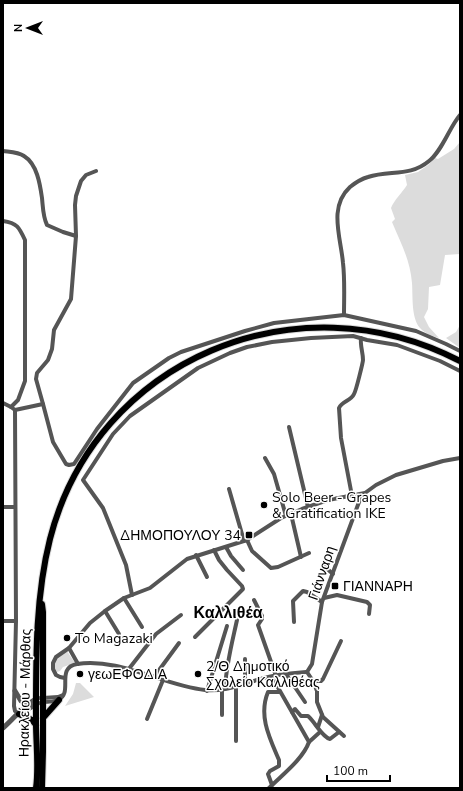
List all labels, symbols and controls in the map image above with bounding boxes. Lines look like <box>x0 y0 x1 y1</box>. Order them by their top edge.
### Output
north arrow <box>8 8 48 48</box>
text: N <box>11 24 26 32</box>
place label: Solo Beer - Grapes & Gratification IKE <box>272 488 391 523</box>
marker: Solo Beer - Grapes & Gratification IKE <box>259 500 269 510</box>
place label: ΔΗΜΟΠΟΥΛΟΥ 34 <box>120 526 241 545</box>
marker: ΔΗΜΟΠΟΥΛΟΥ 34 <box>244 530 254 540</box>
street label: Γιάνναρη <box>304 543 340 603</box>
place label: ΓΙΑΝΝΑΡΗ <box>343 577 413 596</box>
marker: ΓΙΑΝΝΑΡΗ <box>330 581 340 591</box>
district label: Καλλιθέα <box>194 602 263 624</box>
street label: Ηρακλείου - Μάρθας <box>14 628 36 757</box>
place label: To Magazaki <box>75 629 153 648</box>
marker: To Magazaki <box>62 633 72 643</box>
place label: 2/Θ Δημοτικό Σχολείο Καλλιθέας <box>206 657 320 692</box>
place label: γεωΕΦΟΔΙΑ <box>88 665 168 684</box>
marker: γεωΕΦΟΔΙΑ <box>75 669 85 679</box>
marker: 2/Θ Δημοτικό Σχολείο Καλλιθέας <box>193 669 203 679</box>
scale bar <box>327 757 390 783</box>
text: 100 m <box>333 763 368 779</box>

